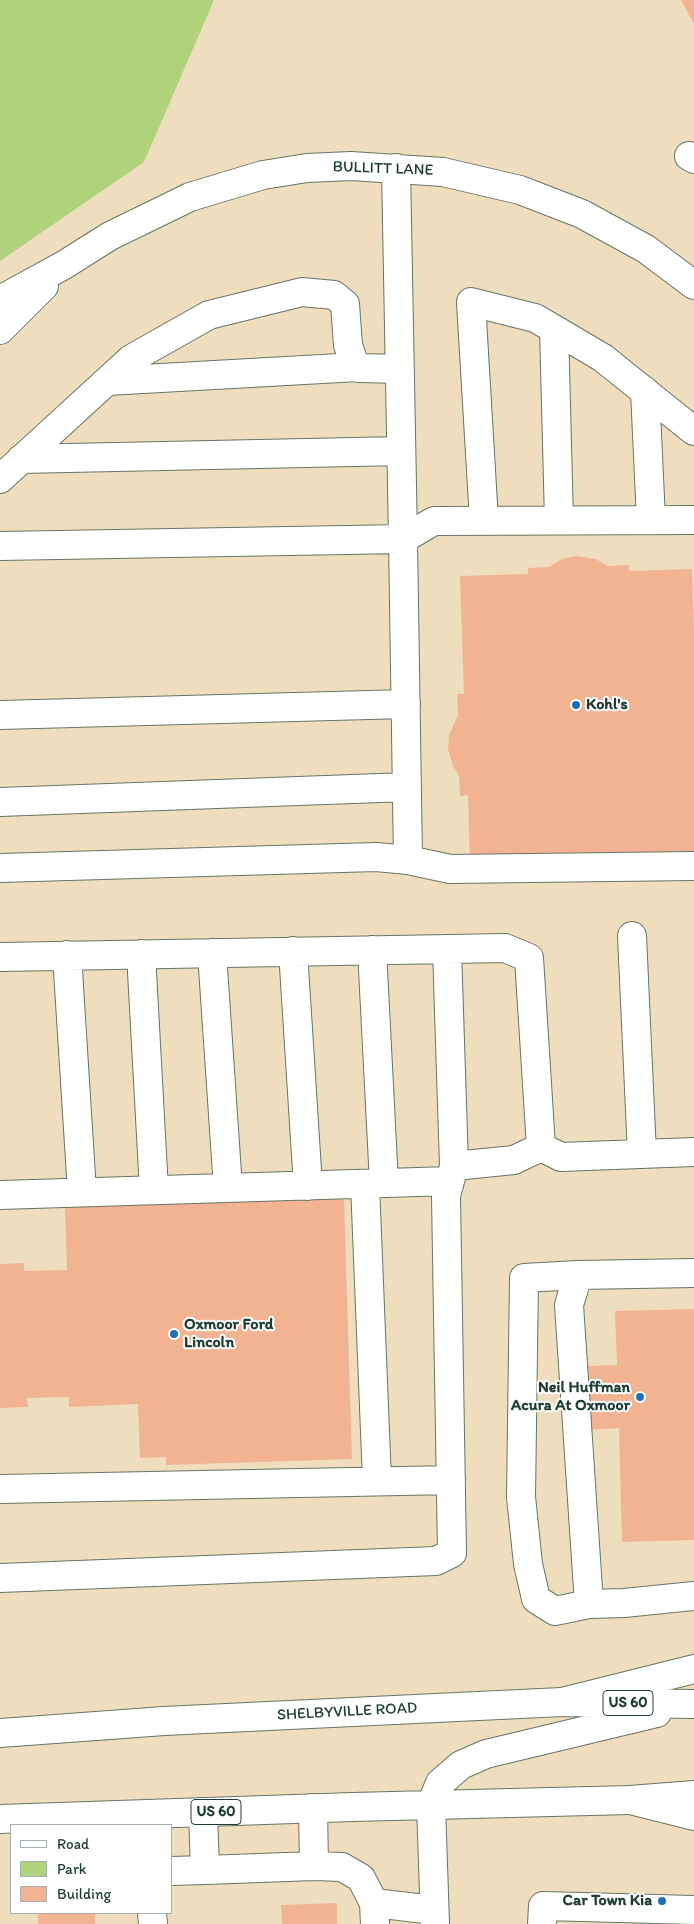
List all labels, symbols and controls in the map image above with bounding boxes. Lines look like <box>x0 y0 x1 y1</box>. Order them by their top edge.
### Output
street label: BULLITT LANE <box>332 158 434 180</box>
place label: Kohl's <box>586 695 628 715</box>
marker: Kohl's <box>570 699 582 711</box>
place label: Oxmoor Ford Lincoln <box>184 1315 273 1353</box>
marker: Oxmoor Ford Lincoln <box>168 1328 180 1340</box>
place label: Neil Huffman Acura At Oxmoor <box>511 1378 630 1416</box>
marker: Neil Huffman Acura At Oxmoor <box>634 1391 646 1403</box>
road number: US 60 <box>603 1690 653 1716</box>
street label: SHELBYVILLE ROAD <box>276 1699 418 1725</box>
road number: US 60 <box>191 1800 241 1824</box>
legend <box>10 1824 172 1914</box>
text: Road <box>57 1835 89 1853</box>
text: Park <box>57 1860 87 1878</box>
text: Building <box>57 1885 111 1903</box>
place label: Car Town Kia <box>563 1891 652 1911</box>
marker: Car Town Kia <box>656 1895 668 1907</box>

